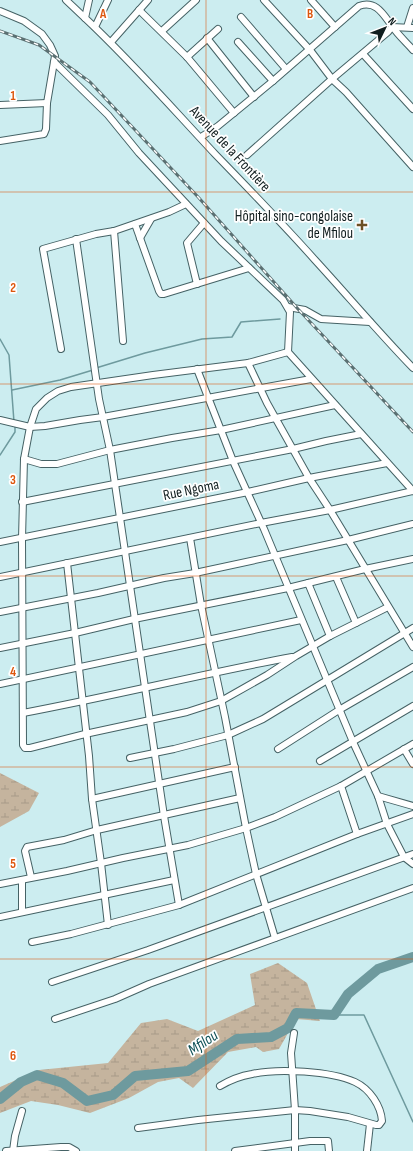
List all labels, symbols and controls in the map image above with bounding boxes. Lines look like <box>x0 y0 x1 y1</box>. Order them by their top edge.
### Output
text: A <box>99 6 107 22</box>
text: B <box>307 6 313 22</box>
north arrow <box>365 8 405 48</box>
text: N <box>385 15 399 28</box>
text: 1 <box>10 88 16 104</box>
street label: Avenue de la Frontière <box>185 101 275 196</box>
place label: Hôpital sino-congolaise de Mfilou <box>235 207 353 243</box>
marker: Hôpital sino-congolaise de Mfilou <box>356 219 368 231</box>
text: 2 <box>10 280 16 296</box>
text: 3 <box>10 472 16 488</box>
street label: Rue Ngoma <box>161 475 221 505</box>
text: 4 <box>10 664 16 680</box>
text: 5 <box>10 856 16 872</box>
water label: Mfilou <box>184 1026 222 1060</box>
text: 6 <box>10 1048 16 1064</box>

